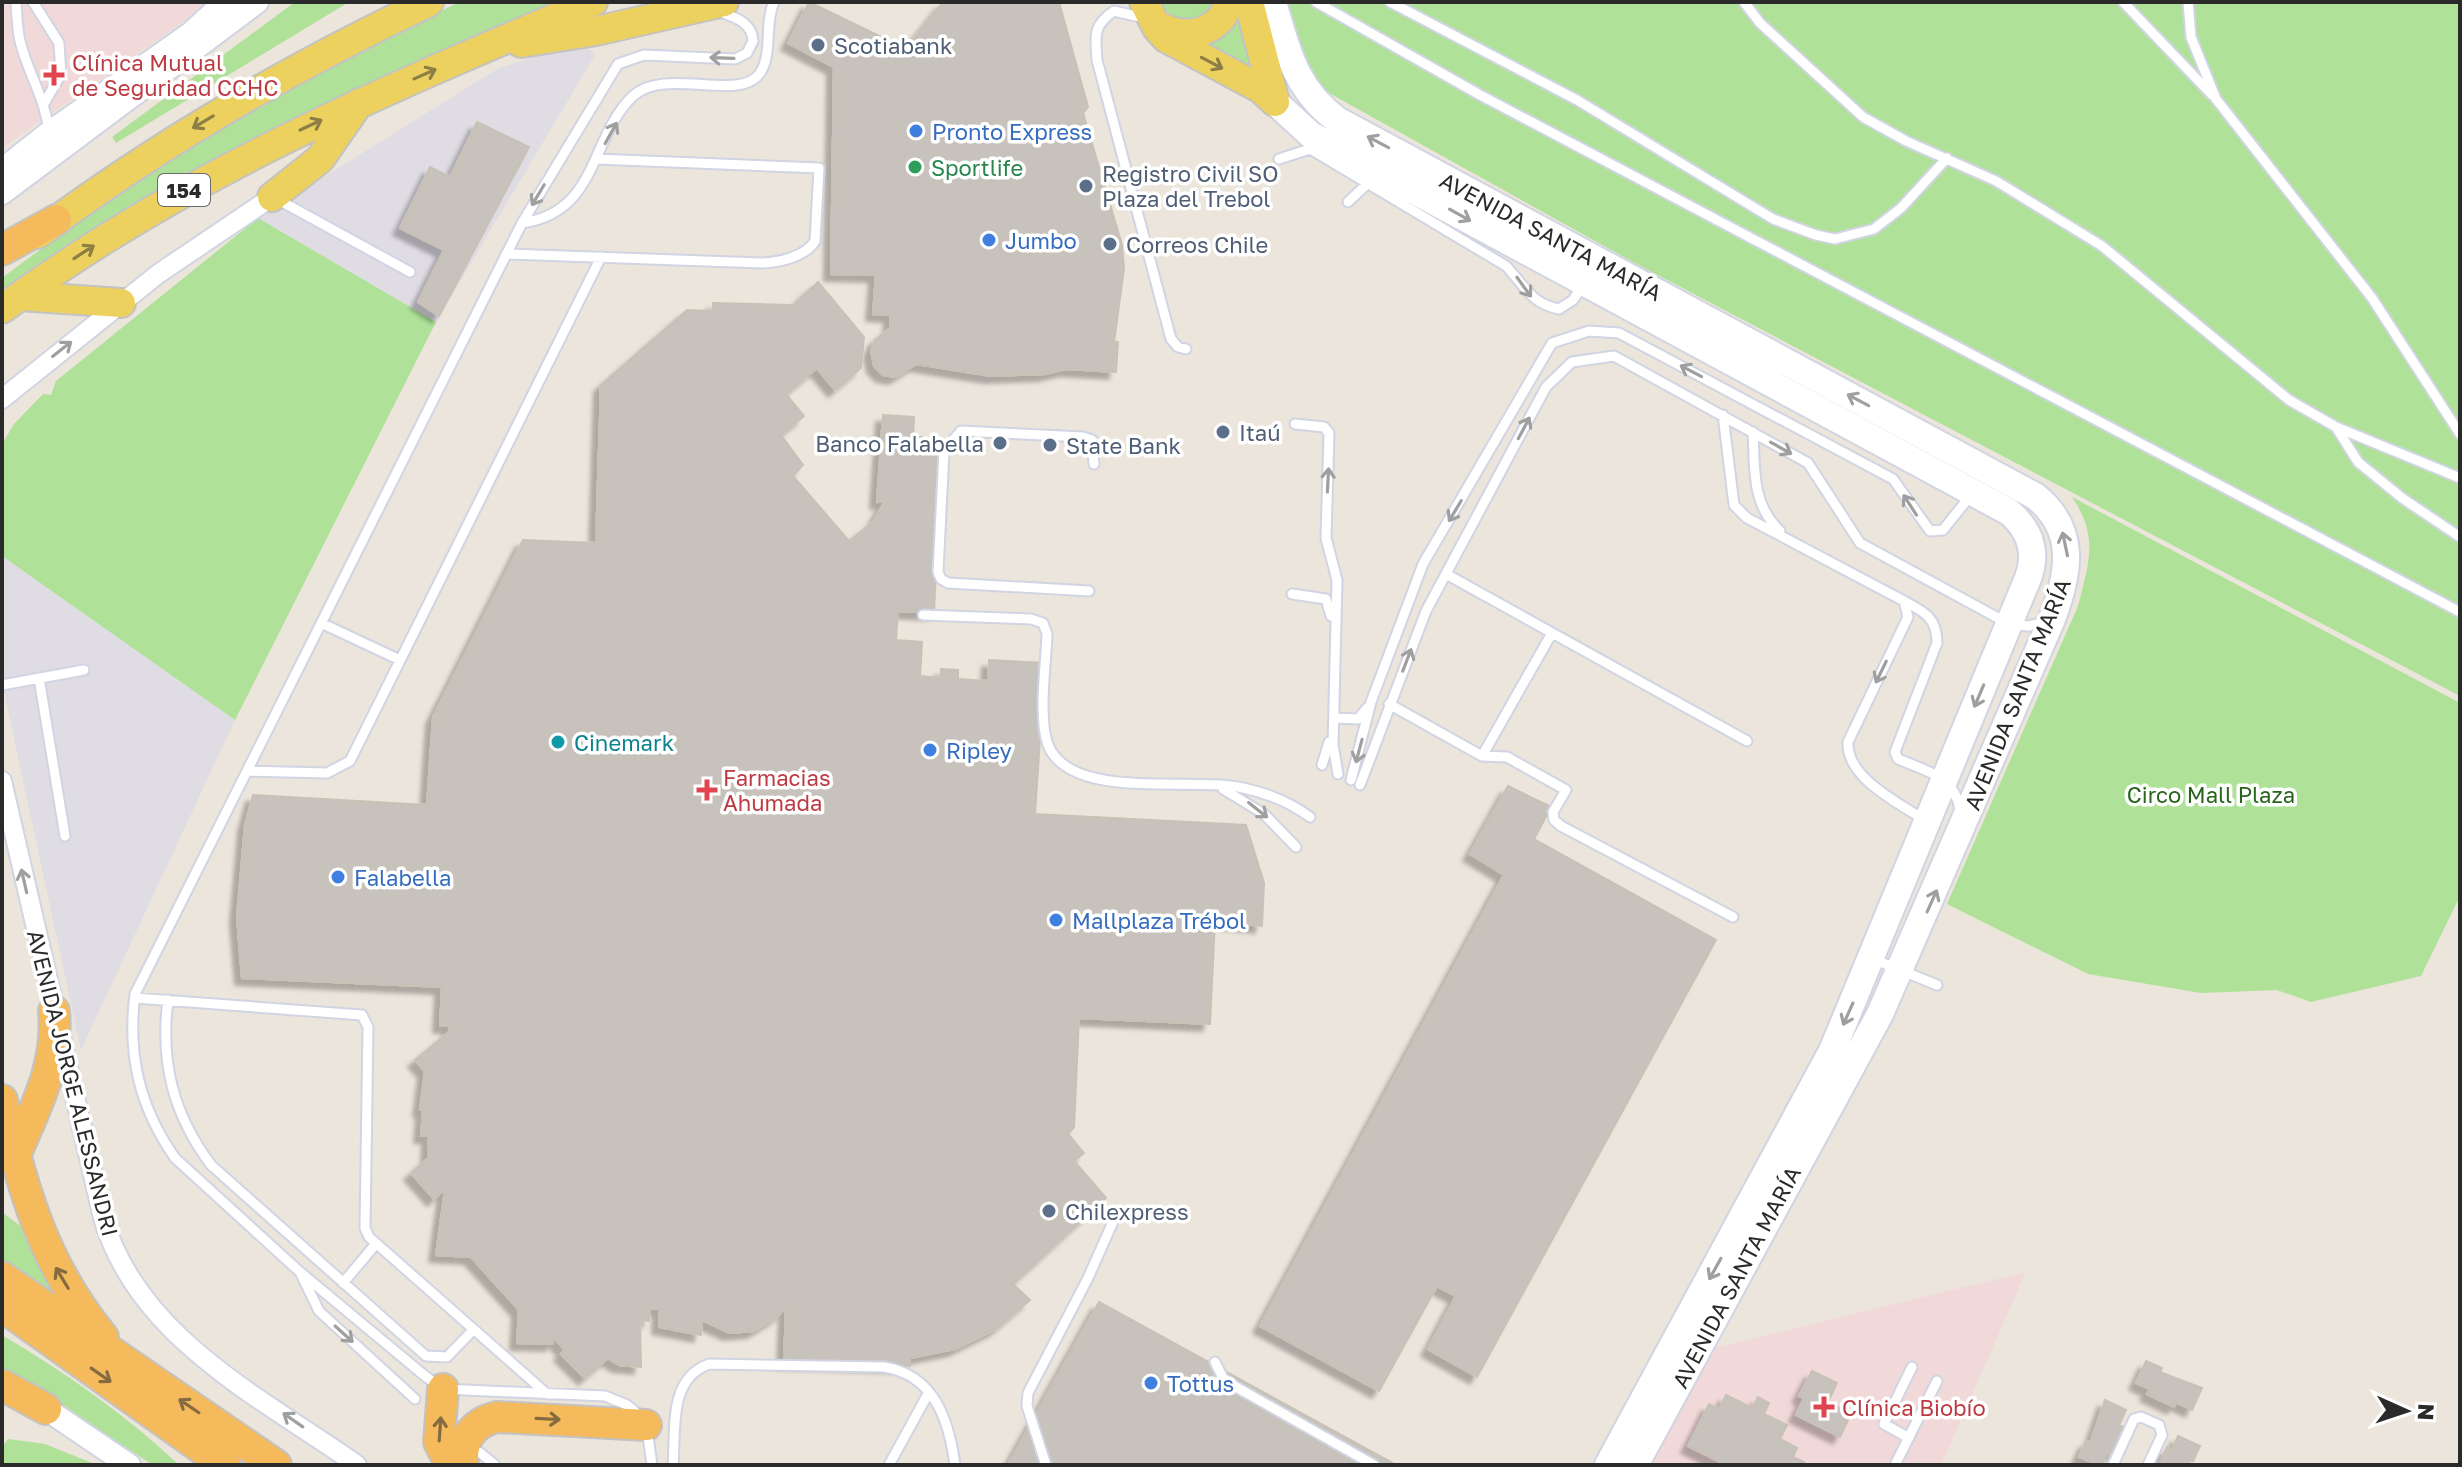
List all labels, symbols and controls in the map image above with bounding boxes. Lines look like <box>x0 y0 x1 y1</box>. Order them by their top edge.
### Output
place label: Scotiabank <box>834 32 952 59</box>
marker: Scotiabank <box>809 36 827 54</box>
place label: Clínica Mutual de Seguridad CCHC <box>72 49 279 101</box>
one-way arrow <box>709 50 736 66</box>
one-way arrow <box>1200 55 1224 71</box>
marker: Clínica Mutual de Seguridad CCHC <box>43 64 65 86</box>
one-way arrow <box>413 66 437 81</box>
one-way arrow <box>192 115 215 131</box>
one-way arrow <box>299 117 323 132</box>
place label: Pronto Express <box>932 118 1092 145</box>
one-way arrow <box>604 121 619 145</box>
marker: Pronto Express <box>907 122 925 140</box>
one-way arrow <box>1367 134 1390 150</box>
place label: Sportlife <box>931 154 1023 181</box>
marker: Sportlife <box>906 158 924 176</box>
place label: Registro Civil SO Plaza del Trebol <box>1102 160 1278 212</box>
street label: AVENIDA SANTA MARÍA <box>1435 166 1667 306</box>
road number: 154 <box>158 174 210 206</box>
marker: Registro Civil SO Plaza del Trebol <box>1077 177 1095 195</box>
one-way arrow <box>530 183 546 206</box>
one-way arrow <box>1447 208 1471 224</box>
place label: Jumbo <box>1005 227 1077 254</box>
marker: Jumbo <box>980 231 998 249</box>
place label: Correos Chile <box>1126 231 1268 258</box>
marker: Correos Chile <box>1101 235 1119 253</box>
one-way arrow <box>72 243 95 259</box>
one-way arrow <box>1516 276 1532 298</box>
one-way arrow <box>51 340 72 358</box>
one-way arrow <box>1680 362 1703 378</box>
one-way arrow <box>1846 392 1870 408</box>
one-way arrow <box>1517 417 1533 440</box>
place label: Itaú <box>1239 419 1280 446</box>
marker: Itaú <box>1214 423 1232 441</box>
place label: Banco Falabella <box>815 430 984 457</box>
place label: State Bank <box>1066 432 1181 459</box>
marker: Banco Falabella <box>991 434 1009 452</box>
marker: State Bank <box>1041 436 1059 454</box>
one-way arrow <box>1769 440 1792 456</box>
one-way arrow <box>1321 467 1336 494</box>
one-way arrow <box>1901 494 1917 517</box>
one-way arrow <box>1447 498 1462 522</box>
one-way arrow <box>2056 532 2071 558</box>
street label: AVENIDA SANTA MARÍA <box>1958 574 2076 814</box>
one-way arrow <box>1401 648 1415 672</box>
one-way arrow <box>1873 660 1888 684</box>
one-way arrow <box>1970 683 1985 708</box>
place label: Cinemark <box>574 729 674 756</box>
marker: Cinemark <box>549 733 567 751</box>
place label: Ripley <box>946 737 1012 764</box>
one-way arrow <box>1350 737 1365 763</box>
marker: Ripley <box>921 741 939 759</box>
place label: Farmacias Ahumada <box>723 764 831 816</box>
marker: Farmacias Ahumada <box>698 781 716 799</box>
park label: Circo Mall Plaza <box>2127 781 2295 808</box>
one-way arrow <box>1247 802 1268 819</box>
place label: Falabella <box>354 864 451 891</box>
one-way arrow <box>16 868 31 894</box>
marker: Falabella <box>329 868 347 886</box>
one-way arrow <box>1925 889 1940 913</box>
place label: Mallplaza Trébol <box>1072 907 1246 934</box>
marker: Mallplaza Trébol <box>1047 911 1065 929</box>
street label: AVENIDA JORGE ALESSANDRI <box>22 927 124 1239</box>
one-way arrow <box>1840 1002 1855 1026</box>
street label: AVENIDA SANTA MARÍA <box>1666 1161 1806 1393</box>
place label: Chilexpress <box>1065 1198 1189 1225</box>
marker: Chilexpress <box>1040 1202 1058 1220</box>
one-way arrow <box>1707 1257 1723 1281</box>
one-way arrow <box>54 1267 70 1290</box>
one-way arrow <box>334 1325 354 1344</box>
one-way arrow <box>89 1367 111 1383</box>
place label: Tottus <box>1167 1370 1234 1397</box>
north arrow <box>2366 1371 2446 1451</box>
marker: Tottus <box>1142 1374 1160 1392</box>
place label: Clínica Biobío <box>1842 1394 1986 1421</box>
marker: Clínica Biobío <box>1813 1396 1835 1418</box>
one-way arrow <box>178 1397 200 1414</box>
text: N <box>2413 1403 2440 1421</box>
one-way arrow <box>283 1412 305 1428</box>
one-way arrow <box>534 1412 561 1427</box>
one-way arrow <box>433 1416 448 1443</box>

